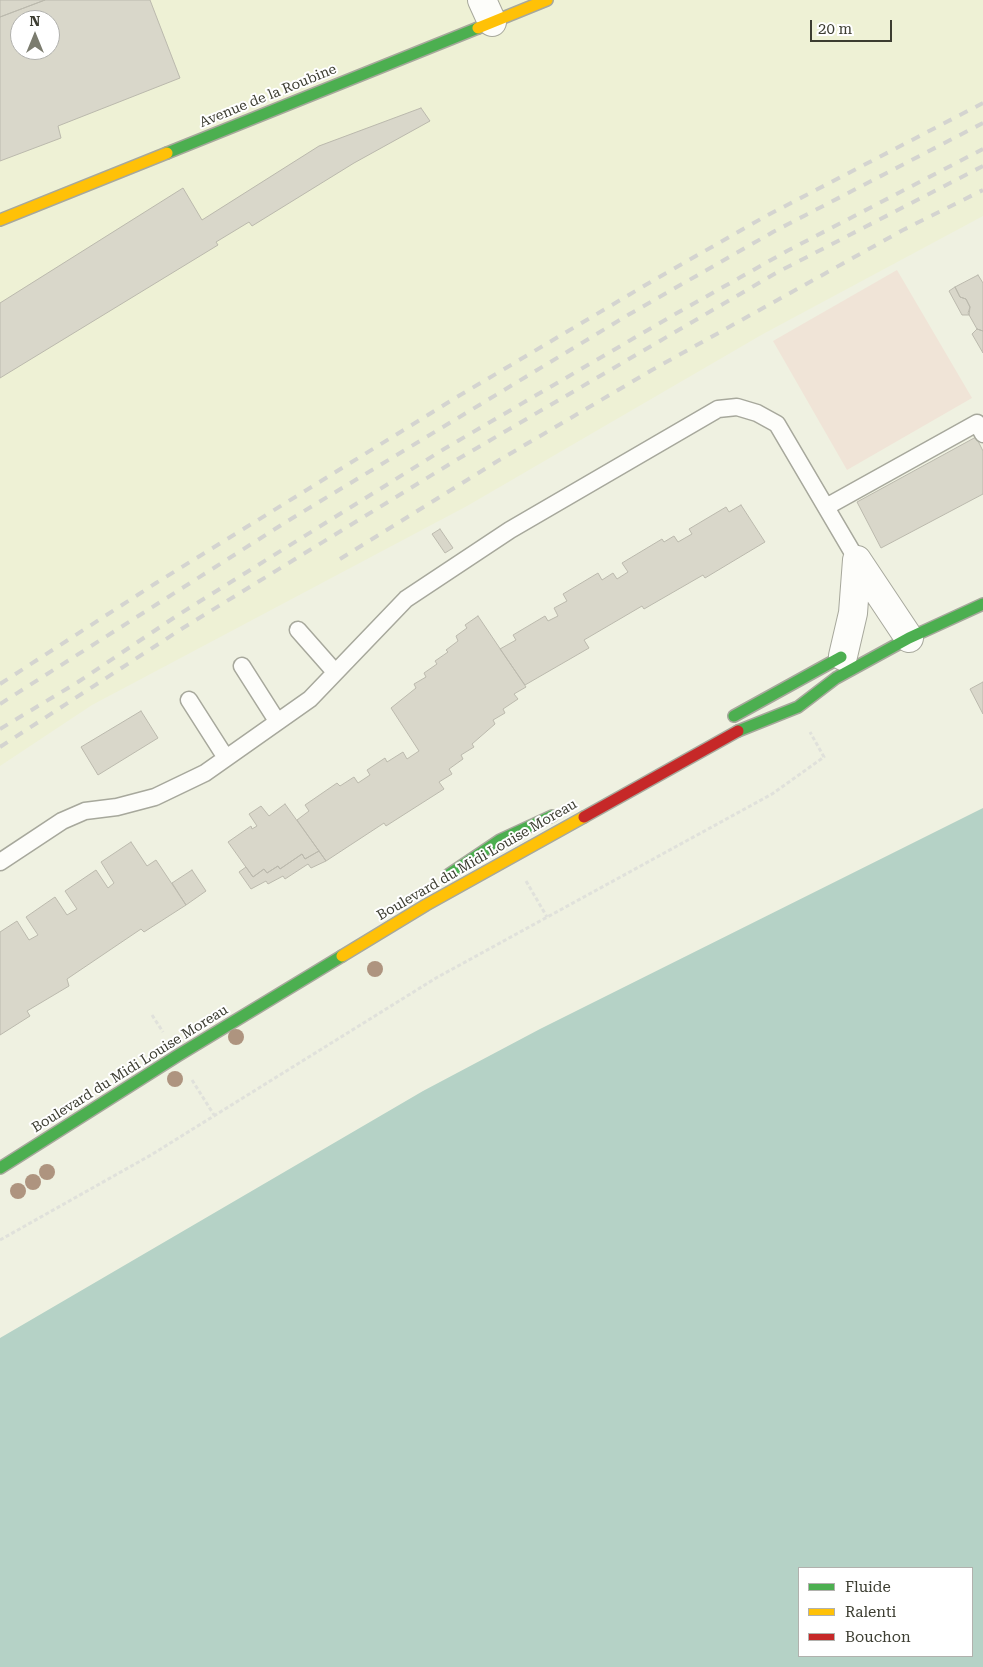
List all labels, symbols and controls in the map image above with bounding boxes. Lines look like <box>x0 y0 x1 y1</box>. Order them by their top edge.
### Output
north arrow <box>10 10 60 60</box>
scale bar <box>813 10 896 42</box>
text: N <box>30 13 40 29</box>
text: 20 m <box>818 20 852 38</box>
street label: Avenue de la Roubine <box>197 61 339 131</box>
street label: Boulevard du Midi Louise Moreau <box>374 796 580 924</box>
street label: Boulevard du Midi Louise Moreau <box>29 1001 231 1137</box>
legend <box>798 1567 973 1657</box>
text: Fluide <box>845 1578 891 1596</box>
text: Ralenti <box>845 1603 896 1621</box>
text: Bouchon <box>845 1628 911 1646</box>

